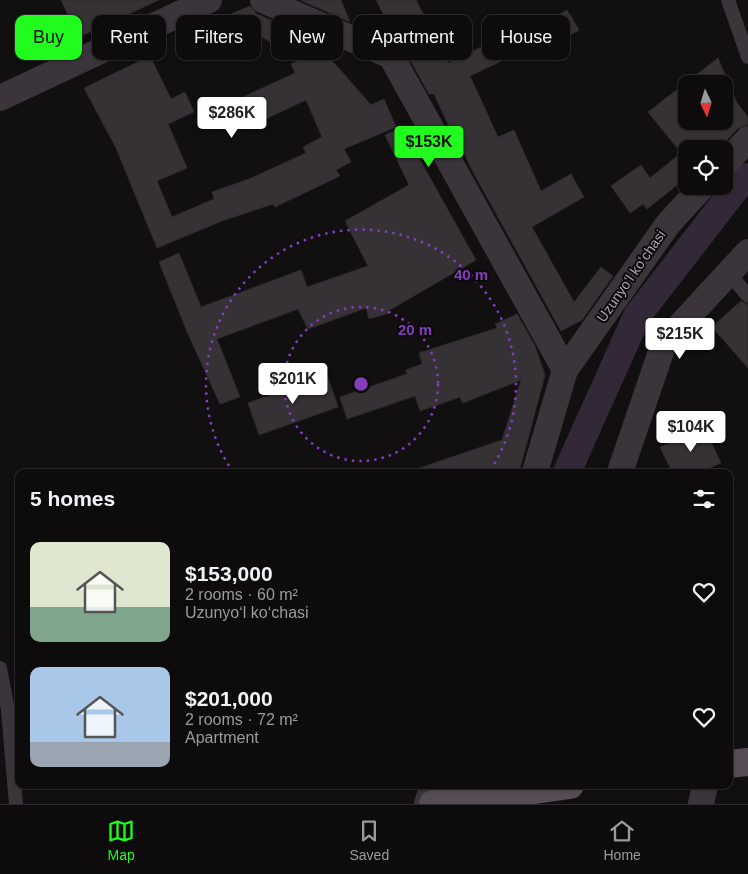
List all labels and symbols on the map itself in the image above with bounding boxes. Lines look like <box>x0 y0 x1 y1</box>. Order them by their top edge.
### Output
north arrow <box>678 75 732 130</box>
pin: $286K <box>197 96 267 139</box>
pin: $153K <box>394 126 464 168</box>
street label: Uzunyoʻl koʻchasi <box>593 227 669 325</box>
text: 40 m <box>454 266 488 283</box>
pin: $215K <box>645 318 715 360</box>
text: 20 m <box>398 321 432 338</box>
pin: $201K <box>258 362 328 405</box>
centre of rings <box>352 375 370 393</box>
pin: $104K <box>656 410 726 453</box>

